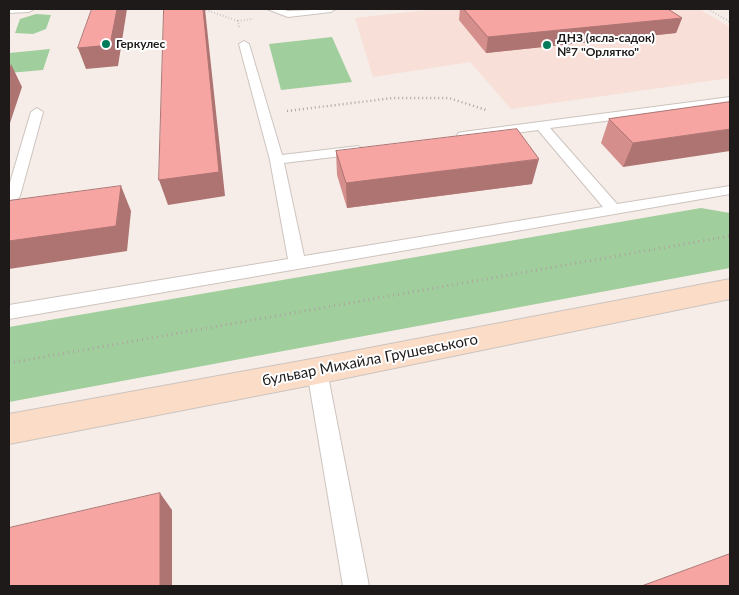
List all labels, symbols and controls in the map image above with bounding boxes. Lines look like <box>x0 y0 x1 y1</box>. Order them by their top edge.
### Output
place label: ДНЗ (ясла-садок) №7 "Орлятко" <box>557 31 655 59</box>
place label: Геркулес <box>116 37 165 51</box>
marker: Геркулес <box>100 38 112 50</box>
marker: ДНЗ (ясла-садок) №7 "Орлятко" <box>541 39 553 51</box>
street label: бульвар Михайла Грушевського <box>261 330 479 390</box>

